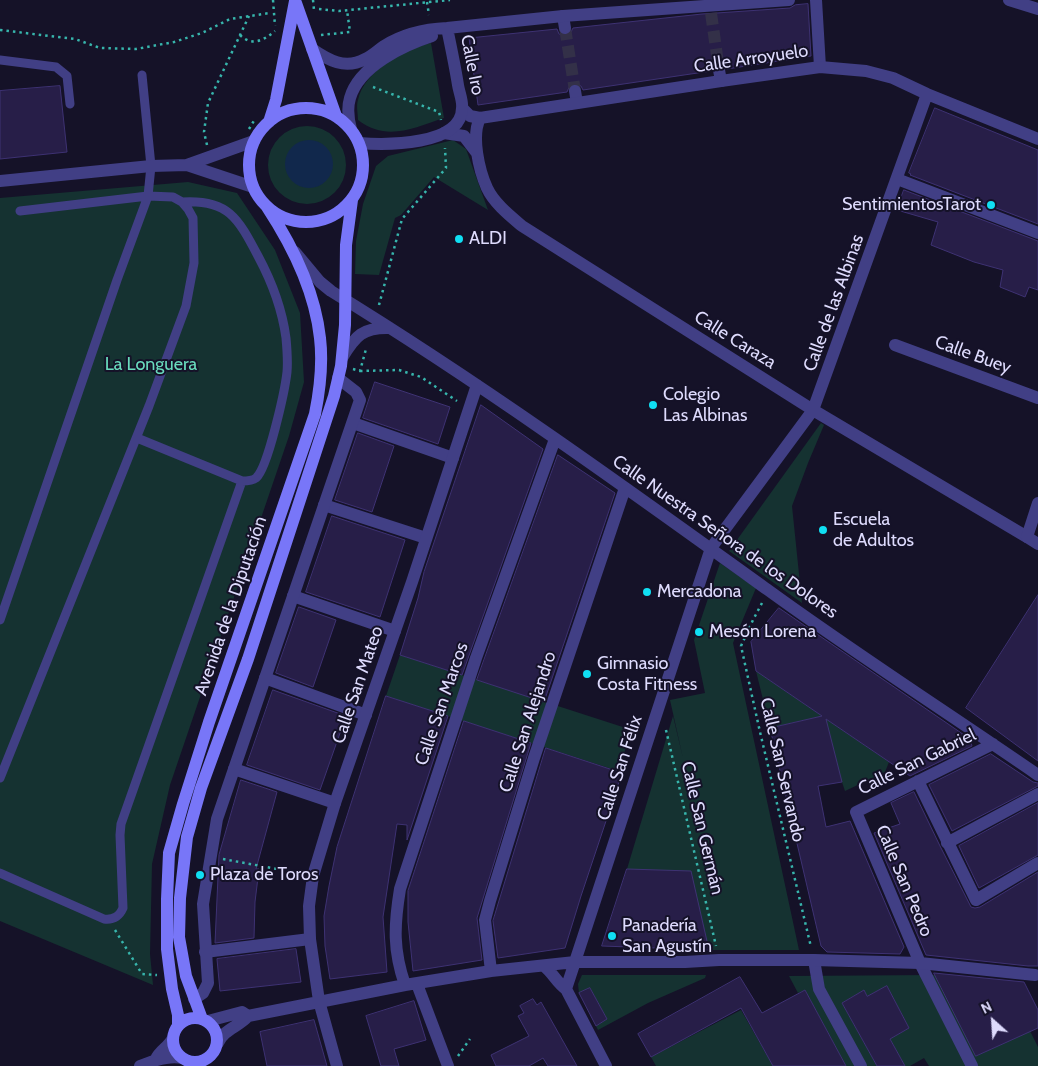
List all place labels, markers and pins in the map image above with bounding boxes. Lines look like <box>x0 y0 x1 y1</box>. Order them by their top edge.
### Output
place label: SentimientosTarot <box>842 194 981 216</box>
marker: SentimientosTarot <box>985 199 997 211</box>
place label: ALDI <box>469 228 507 250</box>
marker: ALDI <box>453 233 465 245</box>
place label: Colegio Las Albinas <box>663 384 747 426</box>
marker: Colegio Las Albinas <box>647 399 659 411</box>
place label: Escuela de Adultos <box>833 509 914 552</box>
marker: Escuela de Adultos <box>817 524 829 536</box>
place label: Mercadona <box>657 581 741 603</box>
marker: Mercadona <box>641 586 653 598</box>
place label: Mesón Lorena <box>709 621 816 643</box>
marker: Mesón Lorena <box>693 626 705 638</box>
place label: Gimnasio Costa Fitness <box>597 653 697 696</box>
marker: Gimnasio Costa Fitness <box>581 668 593 680</box>
place label: Plaza de Toros <box>210 864 318 886</box>
marker: Plaza de Toros <box>194 869 206 881</box>
place label: Panadería San Agustín <box>622 915 712 958</box>
marker: Panadería San Agustín <box>606 930 618 942</box>

